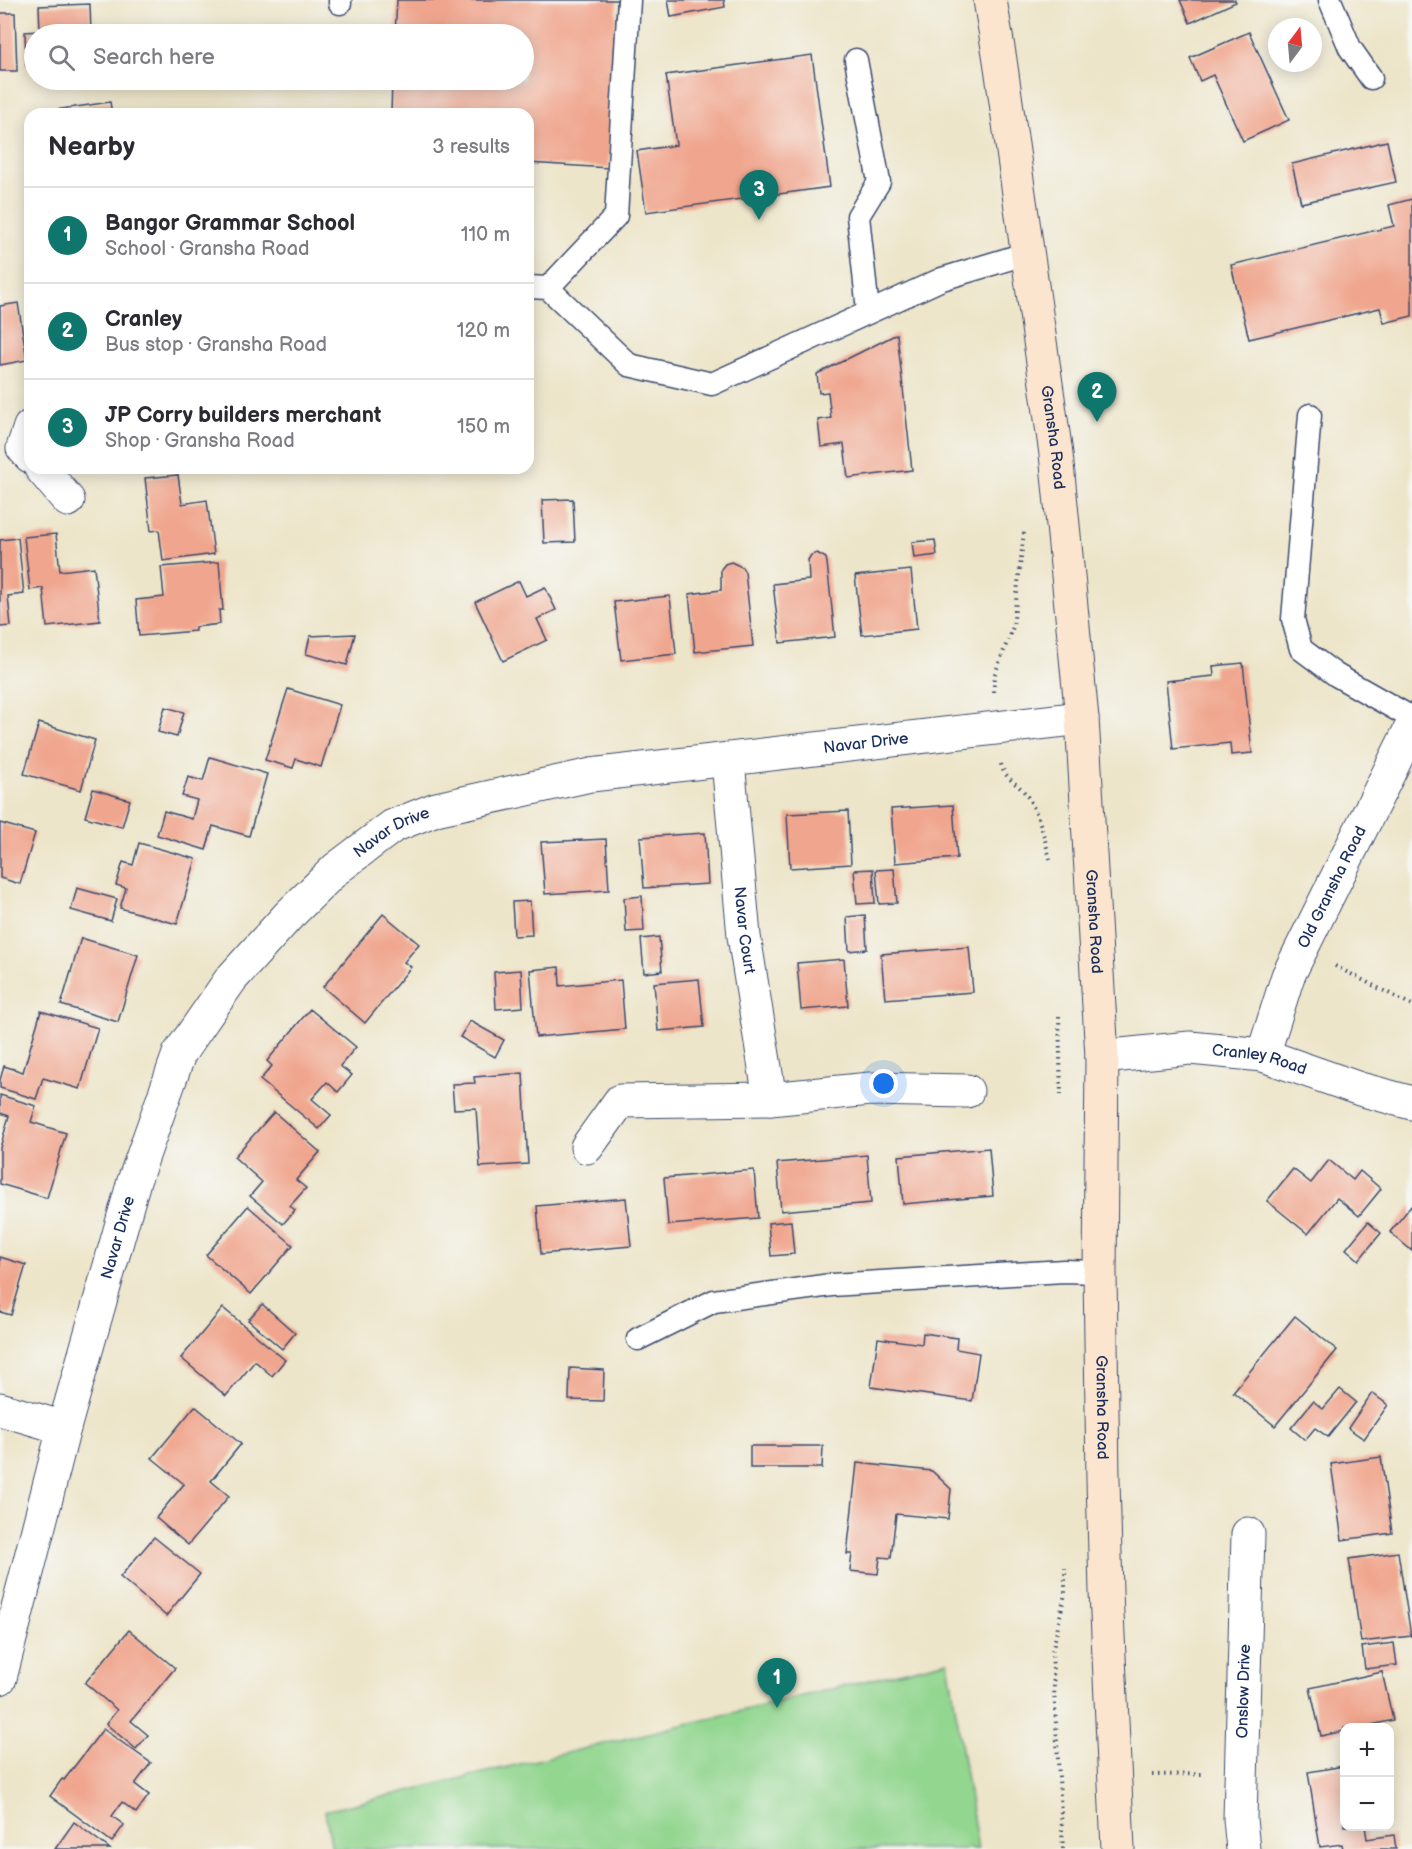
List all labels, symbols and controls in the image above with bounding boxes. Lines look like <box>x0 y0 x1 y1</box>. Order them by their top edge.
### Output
north arrow <box>1268 18 1322 72</box>
search box <box>24 24 534 90</box>
icon: search <box>45 41 78 74</box>
text: Search here <box>93 44 215 71</box>
text: Nearby <box>48 132 135 163</box>
text: 3 results <box>432 135 510 159</box>
pin: 3 <box>740 170 778 220</box>
text: Bangor Grammar School <box>105 210 355 237</box>
text: 1 <box>63 223 72 247</box>
text: 110 m <box>461 223 510 247</box>
text: School · Gransha Road <box>105 237 309 261</box>
text: Cranley <box>105 306 182 333</box>
text: 2 <box>62 319 73 343</box>
text: 120 m <box>457 319 510 343</box>
text: Bus stop · Gransha Road <box>105 333 327 357</box>
pin: 2 <box>1078 372 1116 422</box>
street label: Gransha Road <box>1037 384 1069 490</box>
text: JP Corry builders merchant <box>105 402 381 429</box>
text: 3 <box>62 415 73 439</box>
text: 150 m <box>457 415 510 439</box>
text: Shop · Gransha Road <box>105 429 295 453</box>
street label: Navar Drive <box>822 729 910 757</box>
street label: Navar Drive <box>350 803 433 862</box>
street label: Old Gransha Road <box>1294 823 1370 951</box>
street label: Gransha Road <box>1081 869 1107 974</box>
street label: Navar Court <box>730 886 759 975</box>
street label: Cranley Road <box>1211 1041 1309 1079</box>
your location <box>869 1069 898 1098</box>
street label: Navar Drive <box>97 1193 139 1281</box>
street label: Gransha Road <box>1092 1355 1112 1460</box>
street label: Onslow Drive <box>1233 1643 1254 1739</box>
pin: 1 <box>758 1658 796 1708</box>
map controls <box>1340 1723 1394 1831</box>
button: + <box>1340 1723 1394 1777</box>
button: − <box>1340 1777 1394 1831</box>

